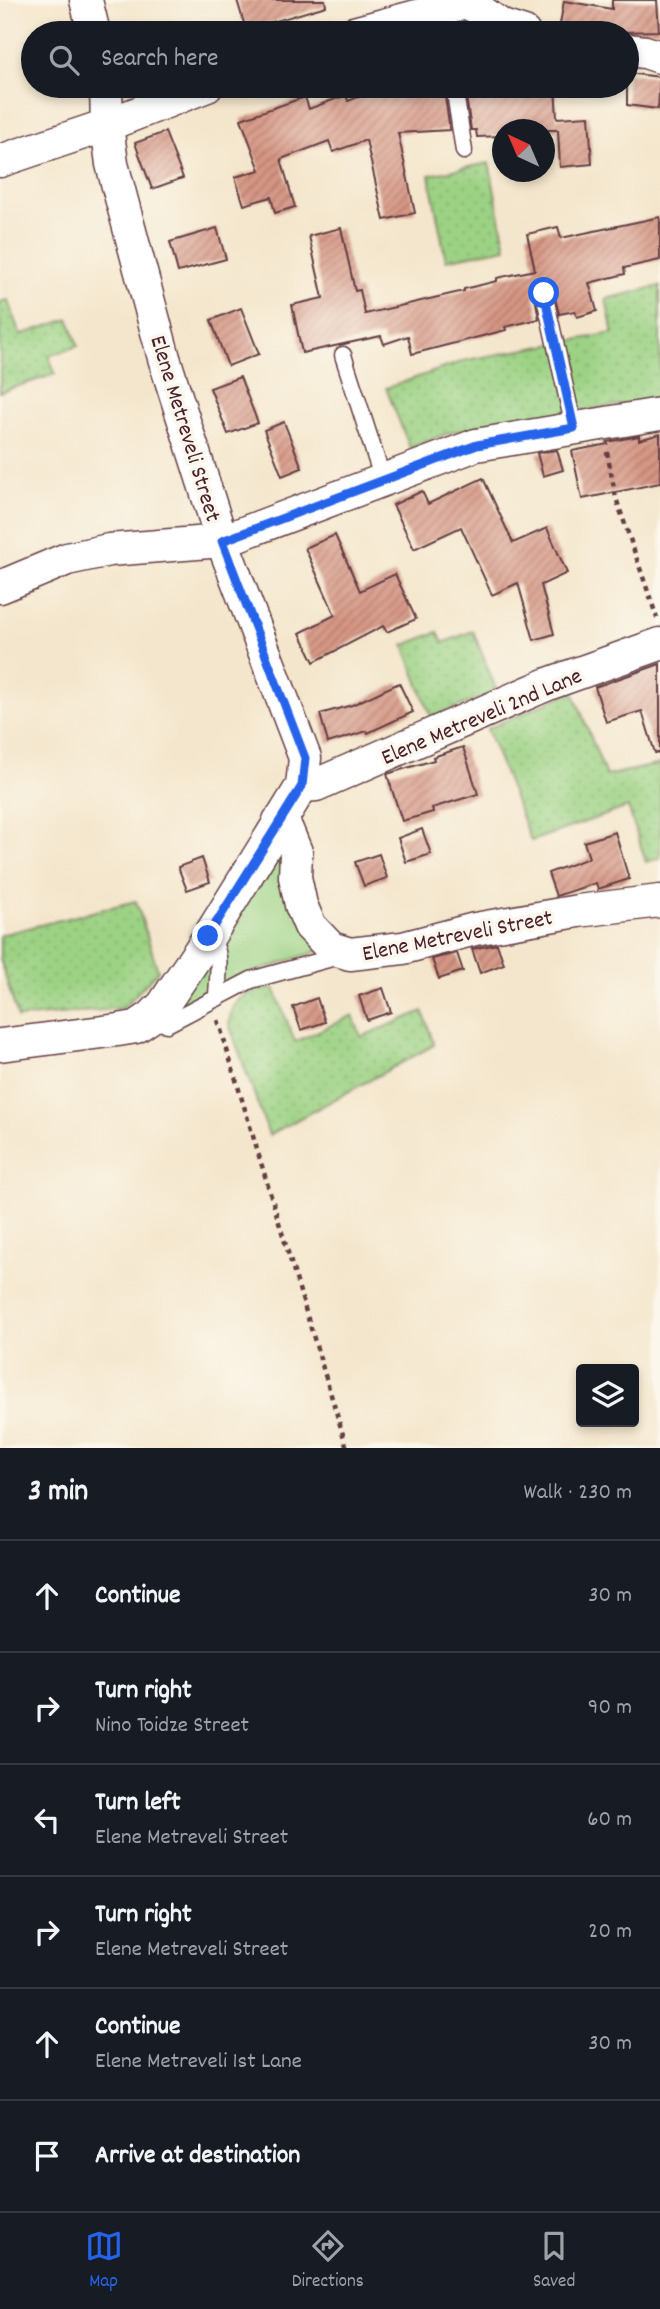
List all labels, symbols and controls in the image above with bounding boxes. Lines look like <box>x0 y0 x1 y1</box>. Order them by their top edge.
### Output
search box <box>21 21 639 98</box>
icon: search <box>45 41 83 79</box>
text: Search here <box>101 41 219 78</box>
north arrow <box>492 119 555 182</box>
route start <box>528 277 559 308</box>
street label: Elene Metreveli Street <box>140 332 228 526</box>
street label: Elene Metreveli 2nd Lane <box>377 661 588 775</box>
street label: Elene Metreveli Street <box>360 903 556 972</box>
route end <box>192 920 223 951</box>
map controls <box>576 1364 639 1427</box>
button: layers <box>576 1364 639 1427</box>
text: 3 min <box>28 1472 88 1515</box>
text: Walk · 230 m <box>523 1477 632 1510</box>
icon: ahead <box>28 1577 66 1615</box>
text: Continue <box>95 1578 180 1615</box>
text: 30 m <box>588 1580 632 1613</box>
text: Turn right <box>95 1673 192 1710</box>
icon: right <box>28 1689 66 1727</box>
text: 90 m <box>588 1692 632 1725</box>
text: Nino Toidze Street <box>95 1710 249 1743</box>
text: Turn left <box>95 1785 181 1822</box>
icon: left <box>28 1801 66 1839</box>
text: 60 m <box>587 1804 632 1837</box>
text: Elene Metreveli Street <box>95 1822 288 1855</box>
text: Turn right <box>95 1897 192 1934</box>
icon: right <box>28 1913 66 1951</box>
text: 20 m <box>588 1916 632 1949</box>
text: Elene Metreveli Street <box>95 1934 288 1967</box>
text: Continue <box>95 2009 180 2046</box>
icon: ahead <box>28 2025 66 2063</box>
text: 30 m <box>588 2028 632 2061</box>
text: Elene Metreveli 1st Lane <box>95 2046 302 2079</box>
icon: arrive <box>28 2137 66 2175</box>
text: Arrive at destination <box>95 2138 300 2175</box>
tab: Map <box>85 2227 123 2296</box>
tab: Directions <box>292 2227 364 2296</box>
tab: Saved <box>533 2227 575 2296</box>

